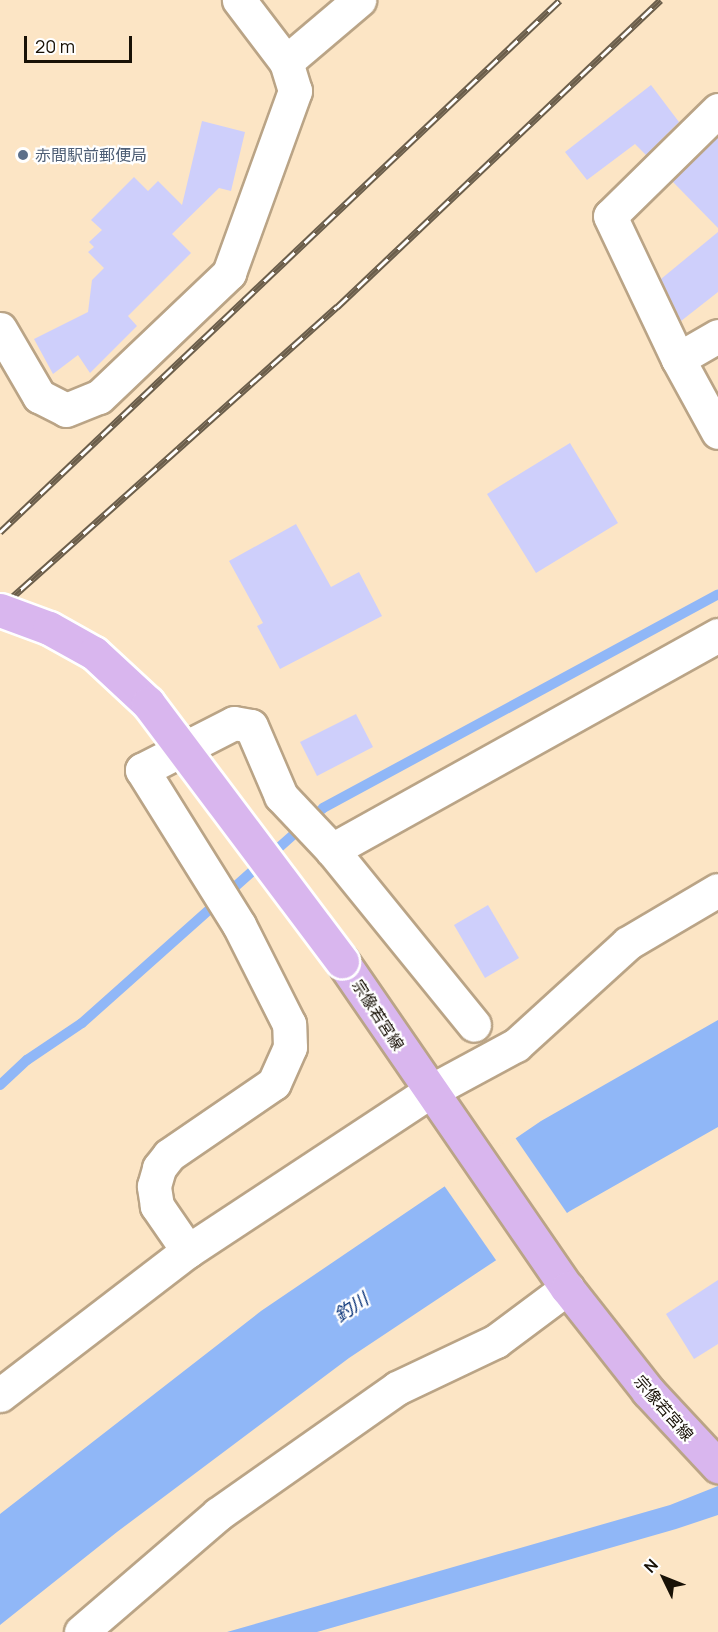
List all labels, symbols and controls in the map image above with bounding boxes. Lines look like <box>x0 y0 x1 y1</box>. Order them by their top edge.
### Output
scale bar <box>27 24 135 62</box>
text: 20 m <box>35 34 75 58</box>
place label: 赤間駅前郵便局 <box>35 145 147 165</box>
marker: 赤間駅前郵便局 <box>16 148 30 162</box>
street label: 宗像若宮線 <box>348 976 408 1054</box>
water label: 釣川 <box>330 1288 372 1326</box>
street label: 宗像若宮線 <box>631 1372 697 1444</box>
north arrow <box>634 1548 694 1608</box>
text: N <box>639 1554 663 1577</box>

